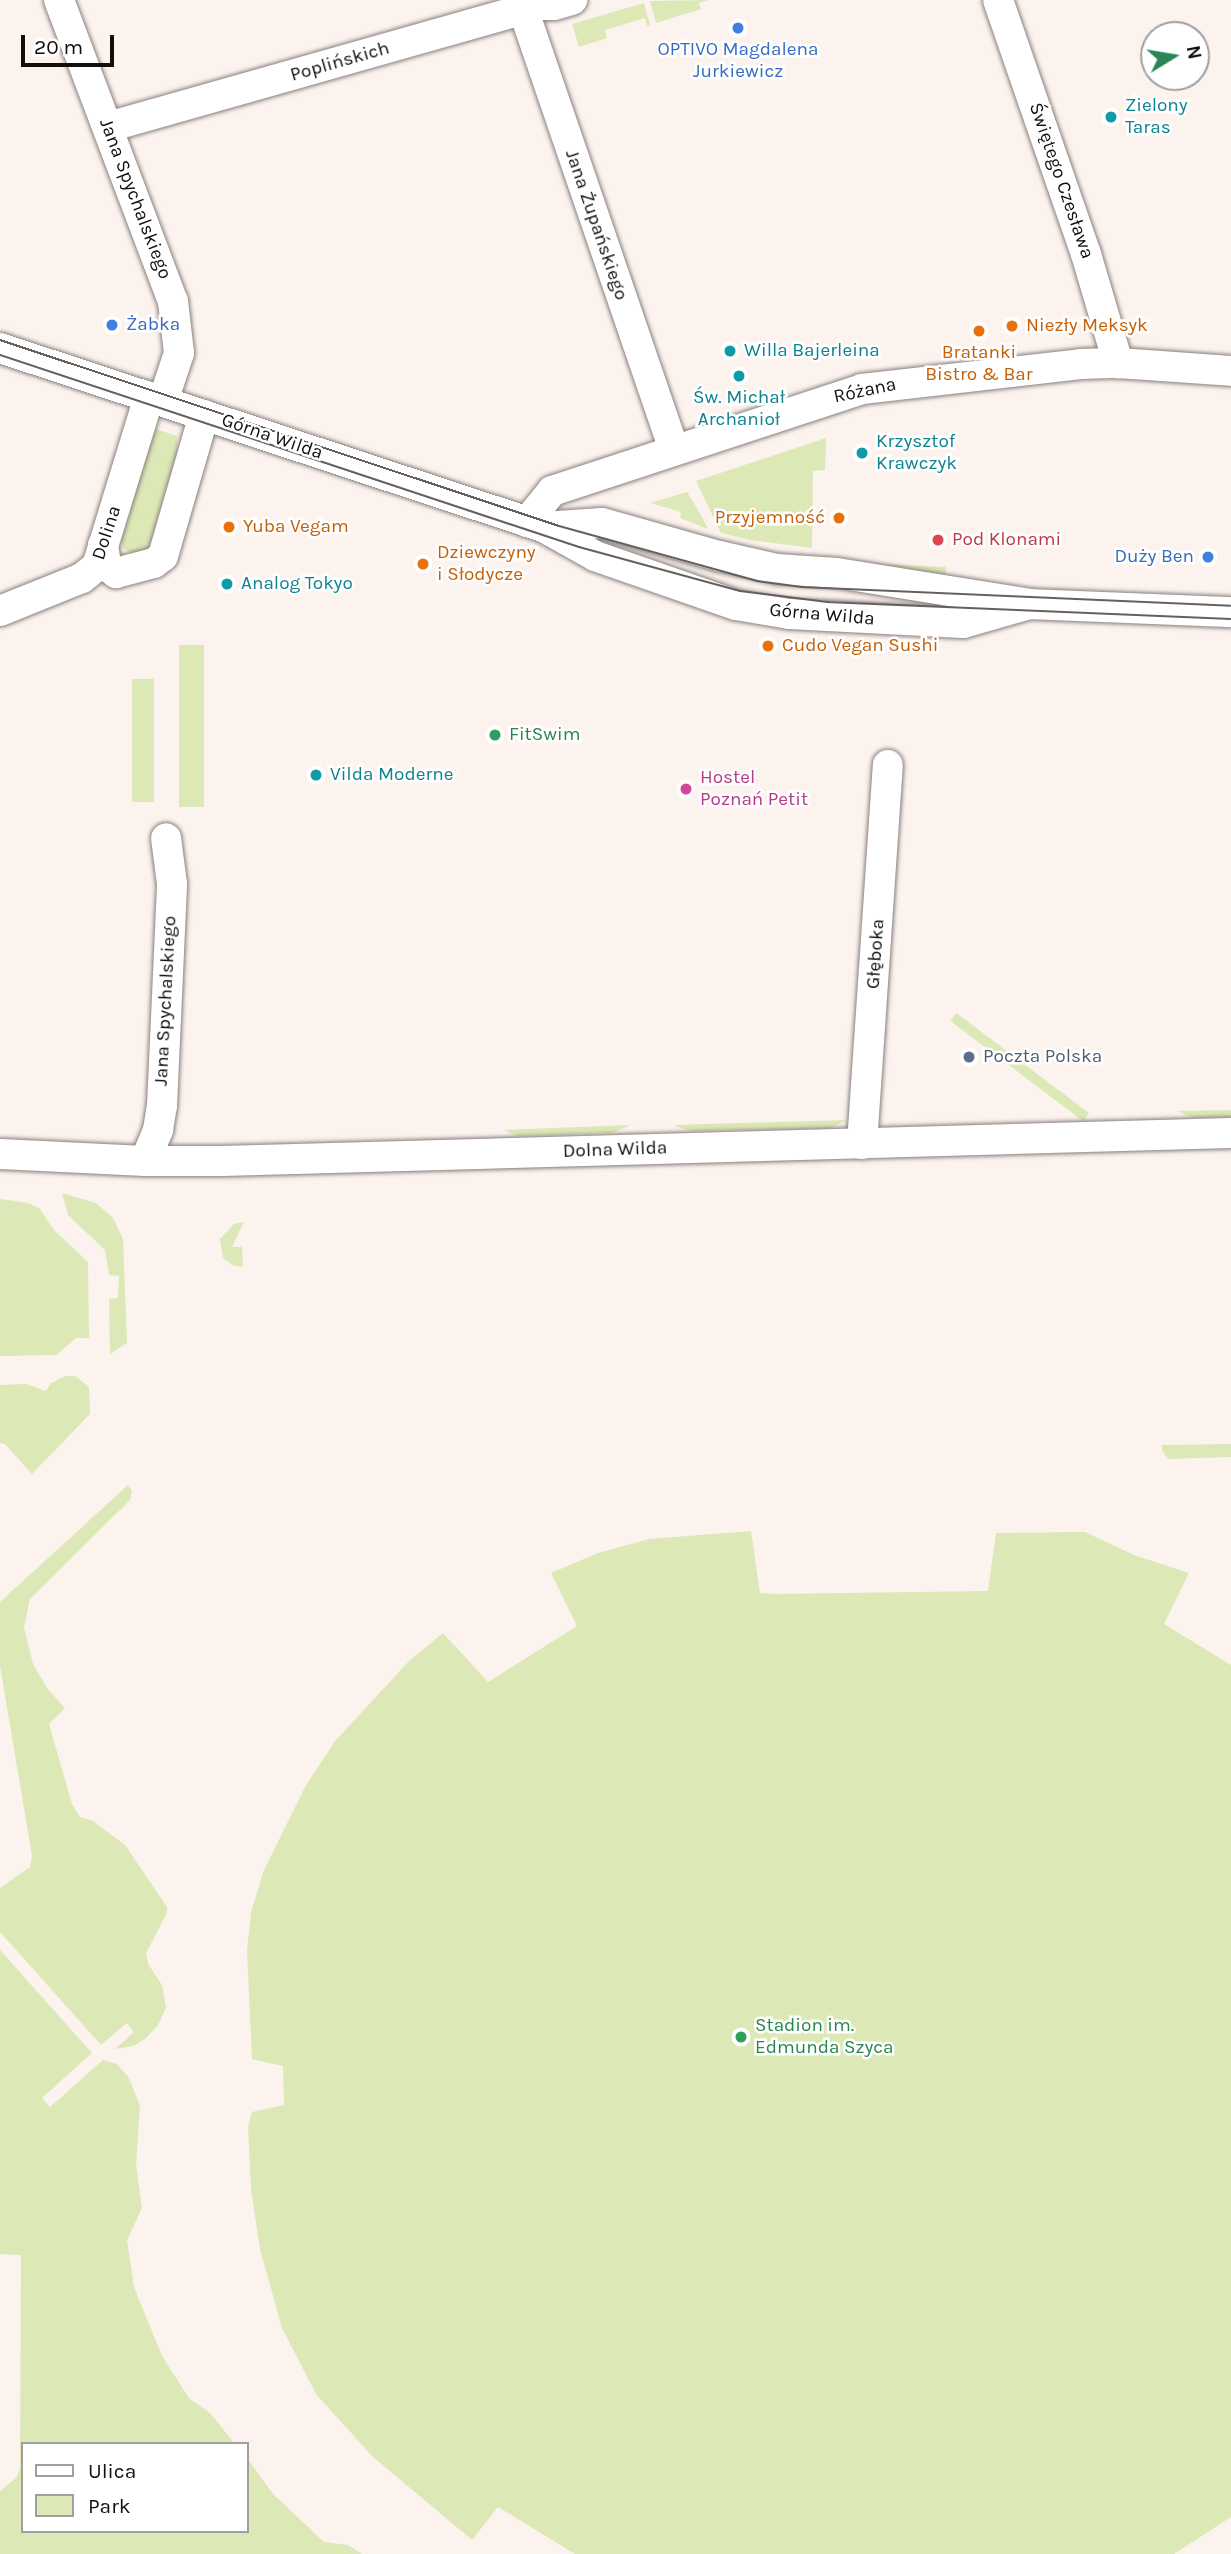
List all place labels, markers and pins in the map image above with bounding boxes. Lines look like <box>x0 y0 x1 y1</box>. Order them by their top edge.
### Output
marker: OPTIVO Magdalena Jurkiewicz <box>730 20 746 36</box>
place label: OPTIVO Magdalena Jurkiewicz <box>658 39 818 83</box>
place label: Zielony Taras <box>1125 95 1188 139</box>
marker: Zielony Taras <box>1103 109 1119 125</box>
place label: Żabka <box>126 314 180 336</box>
place label: Niezły Meksyk <box>1026 315 1148 337</box>
marker: Żabka <box>104 317 120 333</box>
marker: Niezły Meksyk <box>1004 318 1020 334</box>
marker: Bratanki Bistro & Bar <box>971 323 987 339</box>
place label: Willa Bajerleina <box>744 340 880 362</box>
place label: Bratanki Bistro & Bar <box>925 342 1033 386</box>
marker: Willa Bajerleina <box>722 343 738 359</box>
marker: Św. Michał Archanioł <box>731 368 747 384</box>
place label: Św. Michał Archanioł <box>693 387 785 431</box>
place label: Krzysztof Krawczyk <box>876 431 957 475</box>
marker: Krzysztof Krawczyk <box>854 445 870 461</box>
place label: Przyjemność <box>715 507 825 529</box>
marker: Przyjemność <box>831 510 847 526</box>
place label: Yuba Vegam <box>243 516 349 538</box>
marker: Yuba Vegam <box>221 519 237 535</box>
place label: Pod Klonami <box>952 529 1061 551</box>
marker: Pod Klonami <box>930 532 946 548</box>
place label: Dziewczyny i Słodycze <box>437 542 536 586</box>
place label: Duży Ben <box>1115 546 1194 568</box>
marker: Duży Ben <box>1200 549 1216 565</box>
marker: Dziewczyny i Słodycze <box>415 556 431 572</box>
place label: Analog Tokyo <box>241 573 353 595</box>
marker: Analog Tokyo <box>219 576 235 592</box>
place label: Cudo Vegan Sushi <box>782 635 938 657</box>
marker: Cudo Vegan Sushi <box>760 638 776 654</box>
place label: FitSwim <box>509 724 580 746</box>
marker: FitSwim <box>487 727 503 743</box>
place label: Vilda Moderne <box>330 764 453 786</box>
marker: Vilda Moderne <box>308 767 324 783</box>
place label: Hostel Poznań Petit <box>700 767 808 811</box>
marker: Hostel Poznań Petit <box>678 781 694 797</box>
place label: Poczta Polska <box>983 1046 1102 1068</box>
marker: Poczta Polska <box>961 1049 977 1065</box>
place label: Stadion im. Edmunda Szyca <box>755 2015 894 2059</box>
marker: Stadion im. Edmunda Szyca <box>733 2029 749 2045</box>

